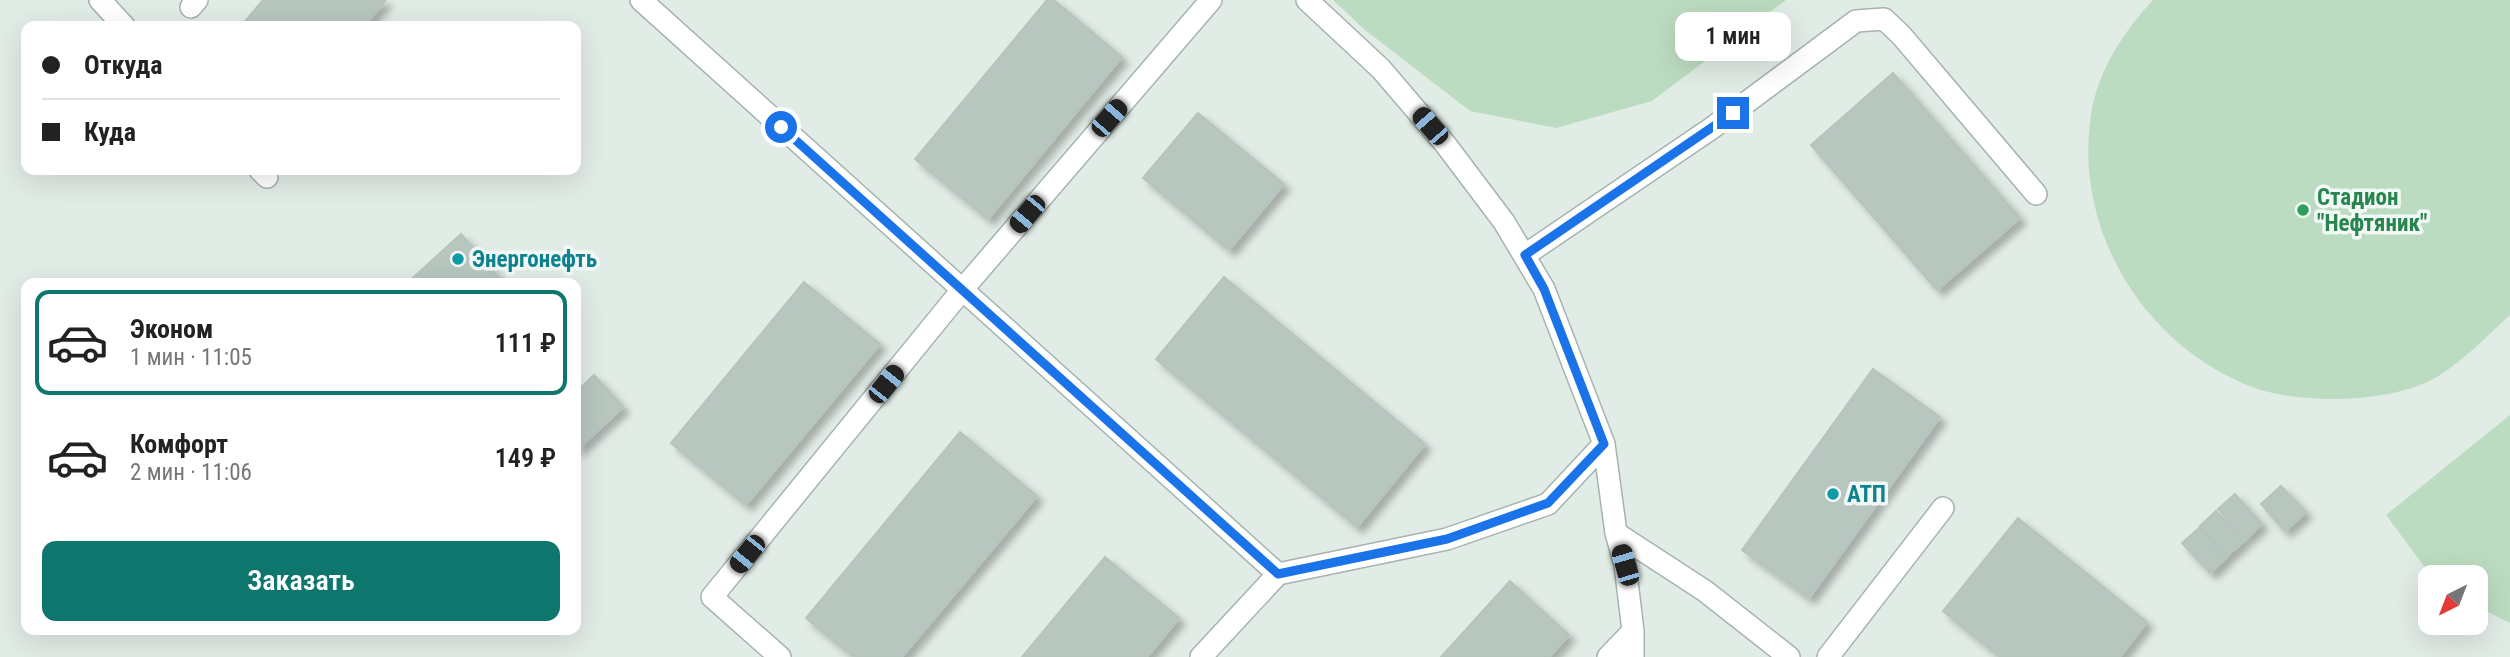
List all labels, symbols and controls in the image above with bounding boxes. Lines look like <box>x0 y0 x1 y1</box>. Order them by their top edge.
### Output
callout: 1 мин <box>1675 11 1791 60</box>
text: 1 мин <box>1705 23 1761 50</box>
text: Откуда <box>84 50 162 80</box>
car <box>1088 95 1131 141</box>
route end <box>1717 97 1749 129</box>
car <box>1409 103 1452 149</box>
route start <box>765 111 797 143</box>
text: Куда <box>84 117 136 147</box>
place label: Стадион "Нефтяник" <box>2317 184 2427 237</box>
car <box>1006 191 1049 237</box>
marker: Стадион "Нефтяник" <box>2295 202 2311 218</box>
place label: Энергонефть <box>472 246 597 273</box>
marker: Энергонефть <box>450 251 466 267</box>
icon: car <box>46 311 109 374</box>
text: Эконом <box>130 314 213 344</box>
text: 111 ₽ <box>495 328 556 358</box>
text: 1 мин · 11:05 <box>130 344 252 371</box>
car <box>865 361 908 407</box>
icon: car <box>46 426 109 489</box>
text: Комфорт <box>130 429 228 459</box>
text: 149 ₽ <box>495 443 556 473</box>
text: 2 мин · 11:06 <box>130 459 252 486</box>
place label: АТП <box>1847 481 1886 508</box>
marker: АТП <box>1825 486 1841 502</box>
car <box>726 531 769 577</box>
button: Заказать <box>42 541 560 621</box>
car <box>1610 542 1641 588</box>
north arrow <box>2418 565 2488 635</box>
map controls <box>2418 565 2488 635</box>

